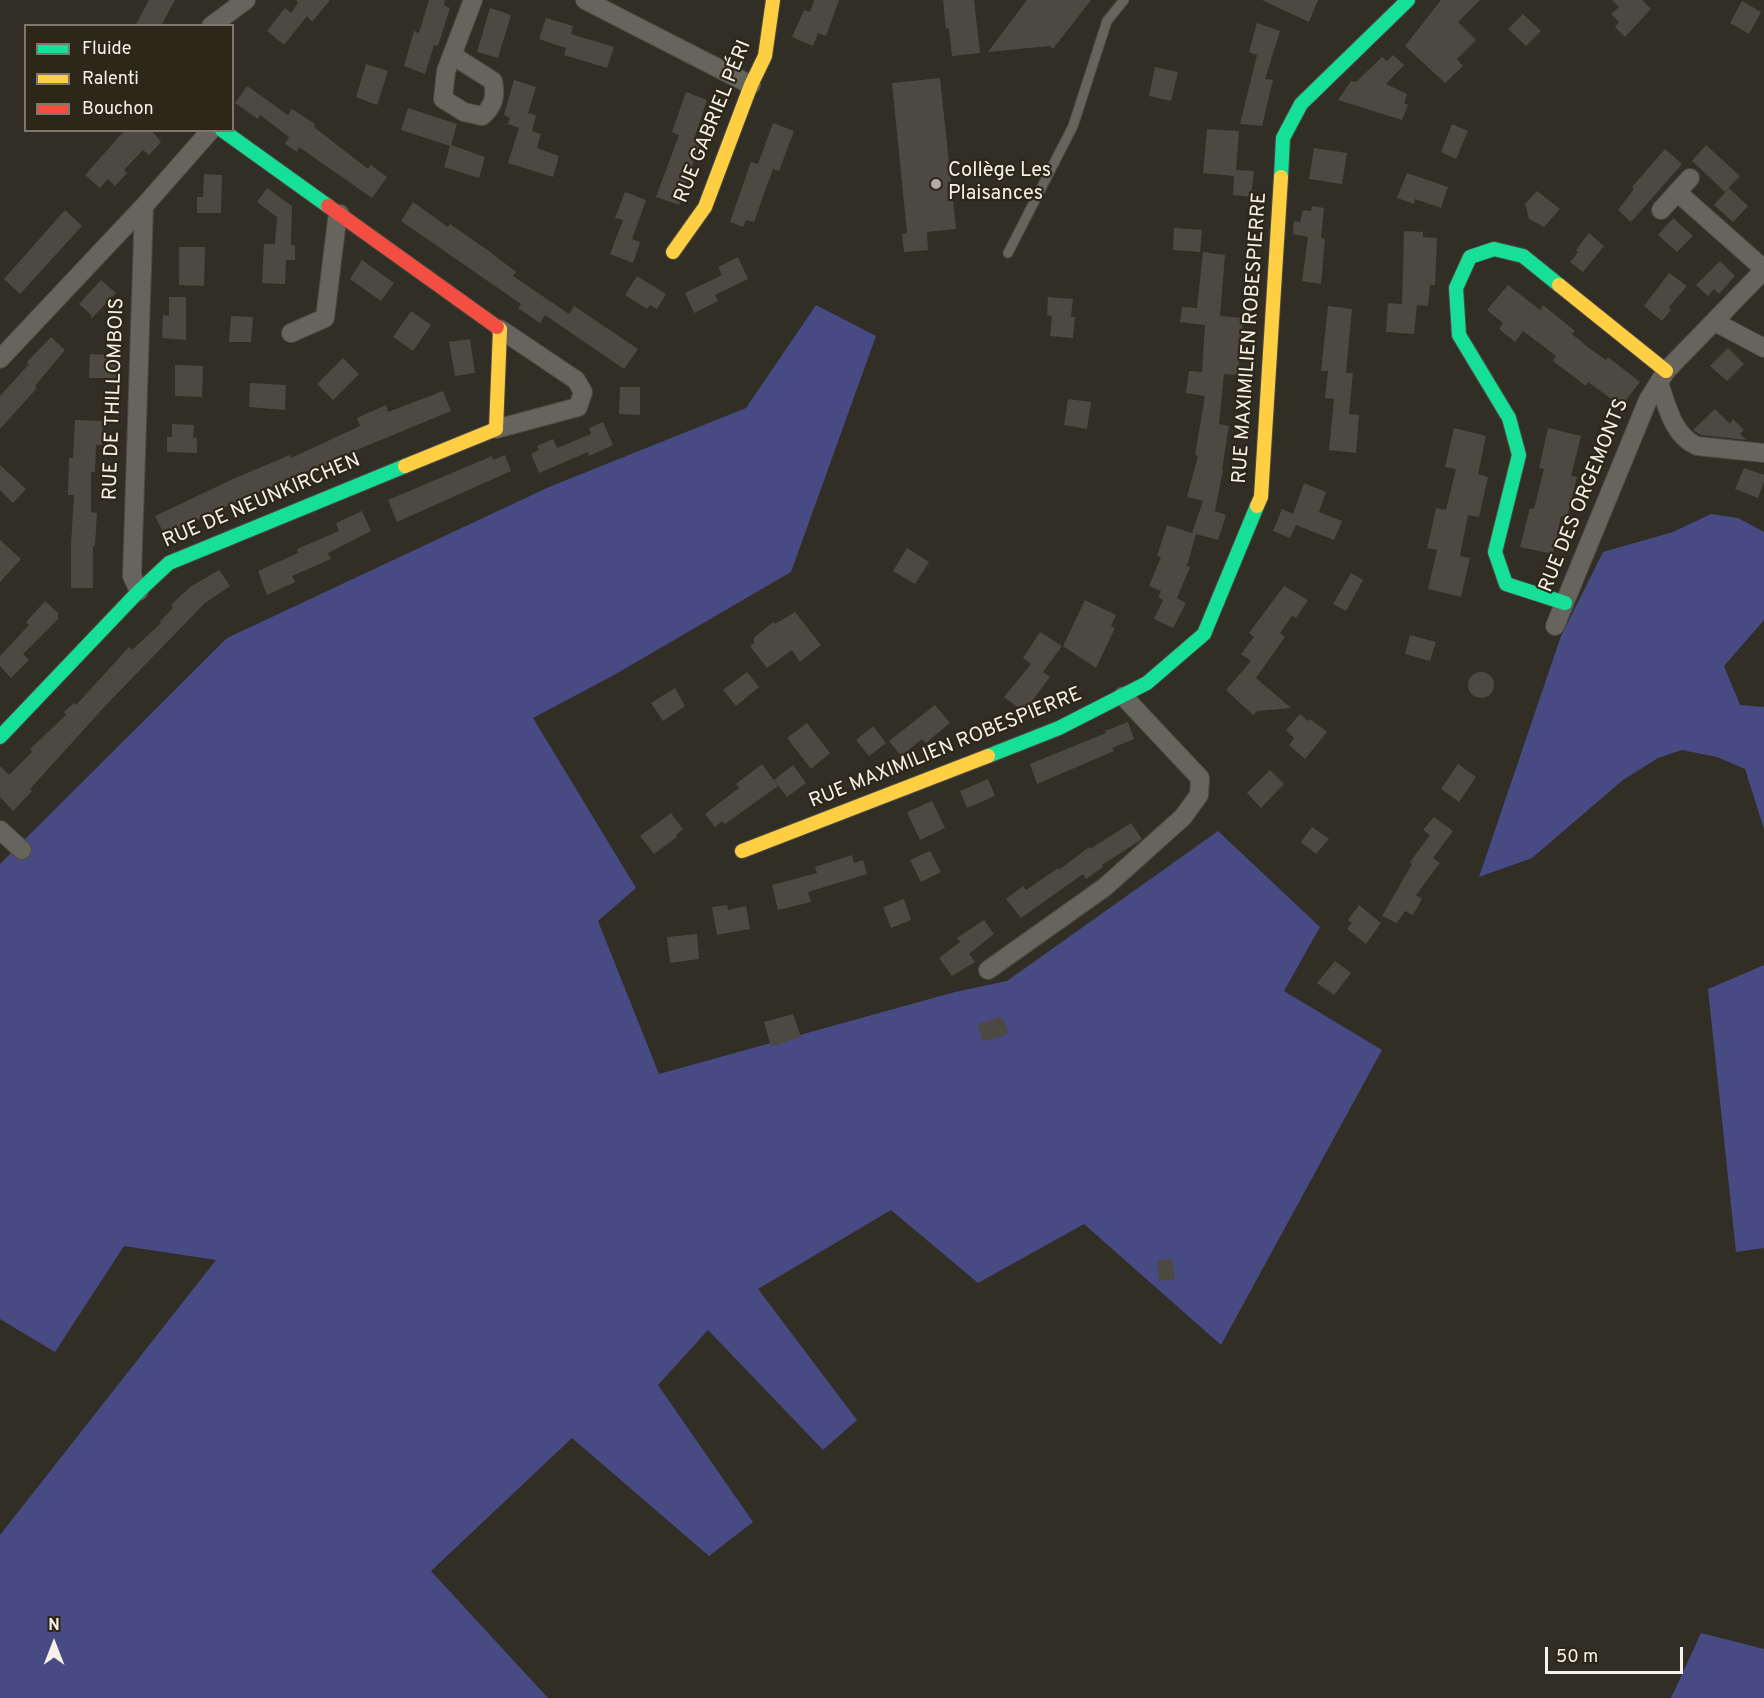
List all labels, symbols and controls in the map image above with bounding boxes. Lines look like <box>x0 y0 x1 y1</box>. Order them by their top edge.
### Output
legend <box>24 24 234 132</box>
street label: RUE GABRIEL PÉRI <box>670 37 758 207</box>
text: Fluide <box>82 38 131 61</box>
text: Ralenti <box>82 68 139 91</box>
text: Bouchon <box>82 98 154 121</box>
place label: Collège Les Plaisances <box>948 160 1051 207</box>
marker: Collège Les Plaisances <box>929 177 943 191</box>
street label: RUE MAXIMILIEN ROBESPIERRE <box>1229 191 1273 485</box>
street label: RUE DE THILLOMBOIS <box>99 297 131 501</box>
street label: RUE DES ORGEMONTS <box>1535 396 1635 596</box>
street label: RUE DE NEUNKIRCHEN <box>160 449 364 555</box>
street label: RUE MAXIMILIEN ROBESPIERRE <box>806 683 1086 815</box>
north arrow <box>24 1614 84 1674</box>
text: N <box>48 1616 60 1636</box>
scale bar <box>1548 1635 1686 1673</box>
text: 50 m <box>1556 1646 1598 1669</box>

